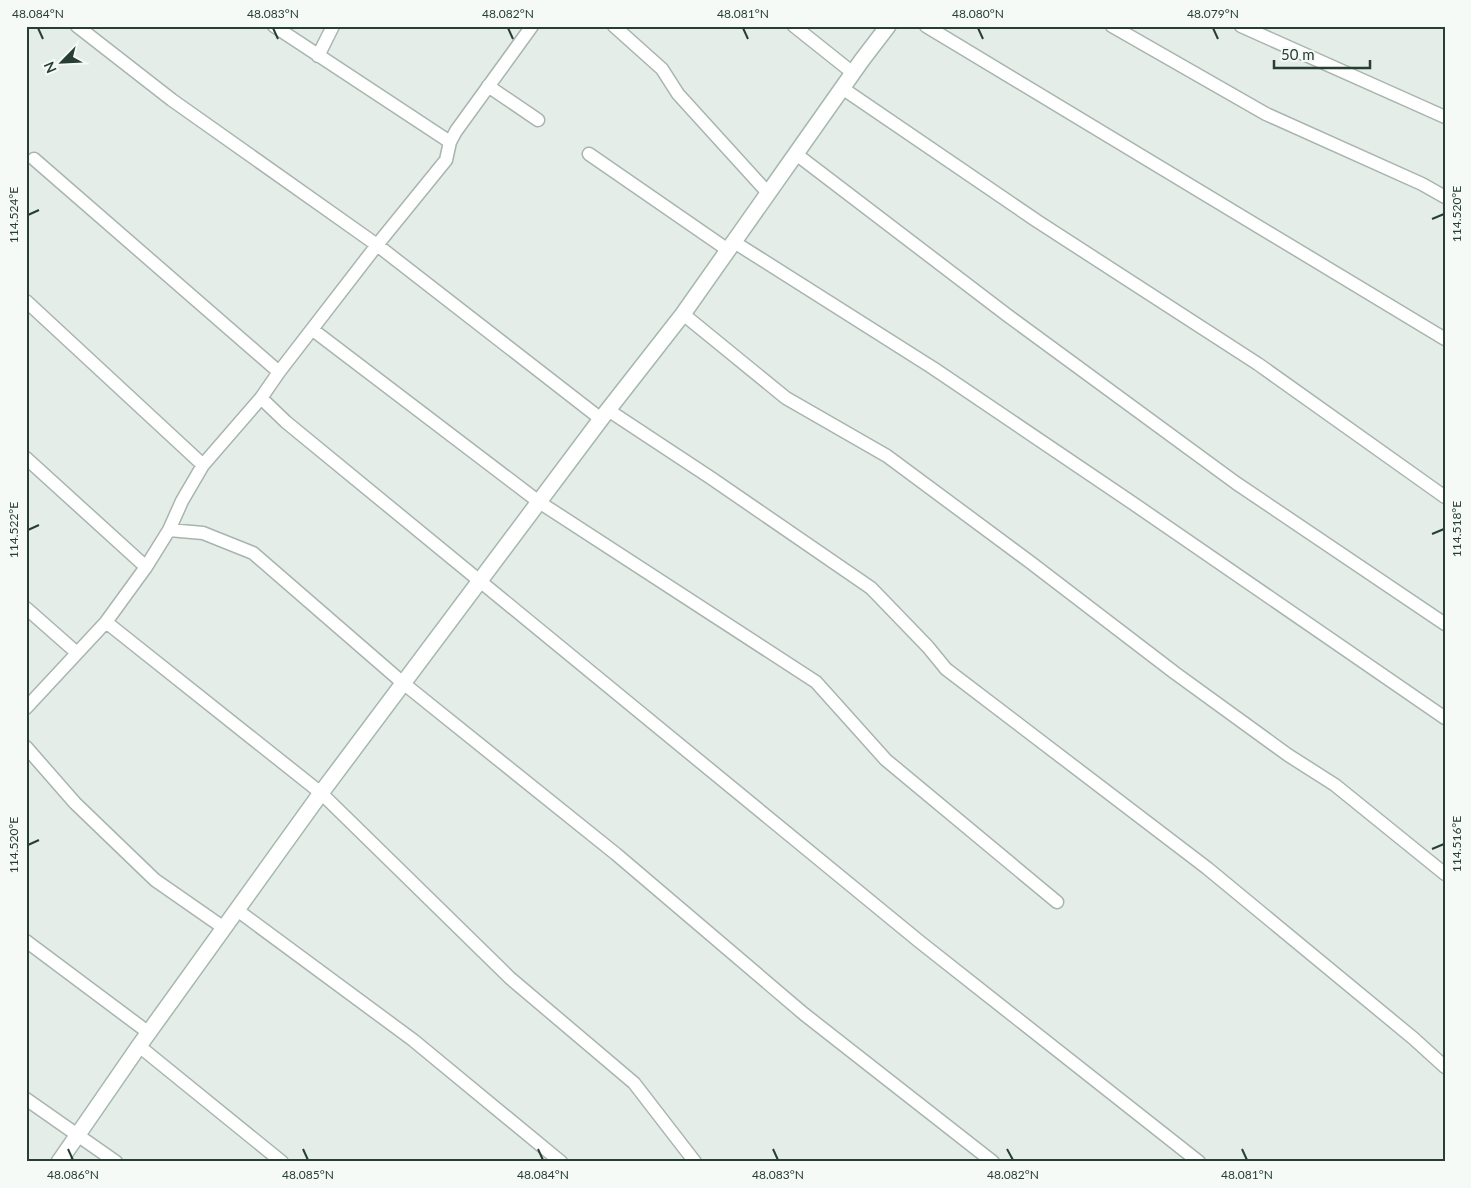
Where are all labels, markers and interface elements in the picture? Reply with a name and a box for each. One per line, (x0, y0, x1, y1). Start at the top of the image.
text: 48.084°N (12, 6, 64, 21)
text: 48.083°N (247, 6, 299, 21)
text: 48.082°N (482, 6, 534, 21)
text: 48.081°N (717, 6, 769, 21)
text: 48.080°N (952, 6, 1004, 21)
text: 48.079°N (1187, 6, 1239, 21)
north arrow (38, 38, 88, 88)
scale bar (1274, 38, 1370, 70)
text: 50 m (1281, 45, 1315, 63)
text: N (40, 59, 60, 76)
text: 114.520°E (1449, 186, 1464, 242)
text: 114.524°E (6, 187, 21, 243)
text: 114.518°E (1449, 501, 1464, 557)
text: 114.522°E (6, 502, 21, 558)
text: 114.516°E (1449, 816, 1464, 872)
text: 114.520°E (6, 817, 21, 873)
text: 48.086°N (47, 1167, 99, 1182)
text: 48.085°N (282, 1167, 334, 1182)
text: 48.084°N (517, 1167, 569, 1182)
text: 48.083°N (752, 1167, 804, 1182)
text: 48.082°N (987, 1167, 1039, 1182)
text: 48.081°N (1221, 1167, 1273, 1182)

